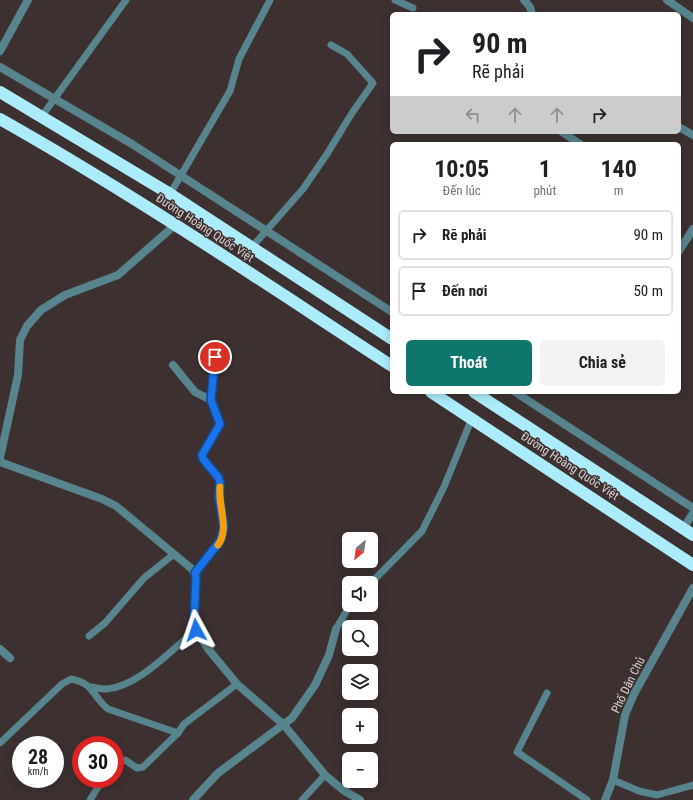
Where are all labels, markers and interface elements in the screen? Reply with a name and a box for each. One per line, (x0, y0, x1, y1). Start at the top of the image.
text: 90 m (472, 27, 528, 60)
icon: right (406, 28, 458, 80)
text: Rẽ phải (472, 61, 524, 82)
icon: left (462, 104, 484, 126)
icon: ahead (504, 104, 526, 126)
icon: ahead (546, 104, 568, 126)
icon: right (588, 104, 610, 126)
text: 10:05 (434, 155, 489, 183)
text: 1 (539, 155, 551, 183)
text: 140 (600, 155, 637, 183)
text: Đến lúc (443, 183, 481, 198)
text: phút (533, 183, 556, 198)
text: m (614, 183, 624, 198)
street label: Đường Hoàng Quốc Việt (153, 191, 257, 265)
icon: right (408, 224, 430, 246)
text: Rẽ phải (442, 226, 487, 244)
text: 90 m (633, 226, 663, 244)
icon: arrive (408, 280, 430, 302)
text: Đến nơi (442, 282, 488, 300)
text: 50 m (633, 282, 663, 300)
pin (198, 340, 232, 374)
button: Thoát (406, 340, 532, 386)
button: Chia sẻ (540, 340, 665, 386)
icon: arrive (204, 346, 226, 368)
street label: Đường Hoàng Quốc Việt (518, 429, 622, 503)
north arrow (342, 532, 378, 568)
map controls (342, 532, 378, 788)
button: sound (342, 576, 378, 612)
position arrow (175, 609, 217, 651)
button: search (342, 620, 378, 656)
street label: Phố Dân Chủ (608, 654, 648, 715)
button: layers (342, 664, 378, 700)
button: + (342, 708, 378, 744)
speed limit sign: 30 (72, 736, 124, 788)
text: 28 (28, 745, 48, 769)
button: − (342, 752, 378, 788)
text: km/h (28, 766, 48, 777)

